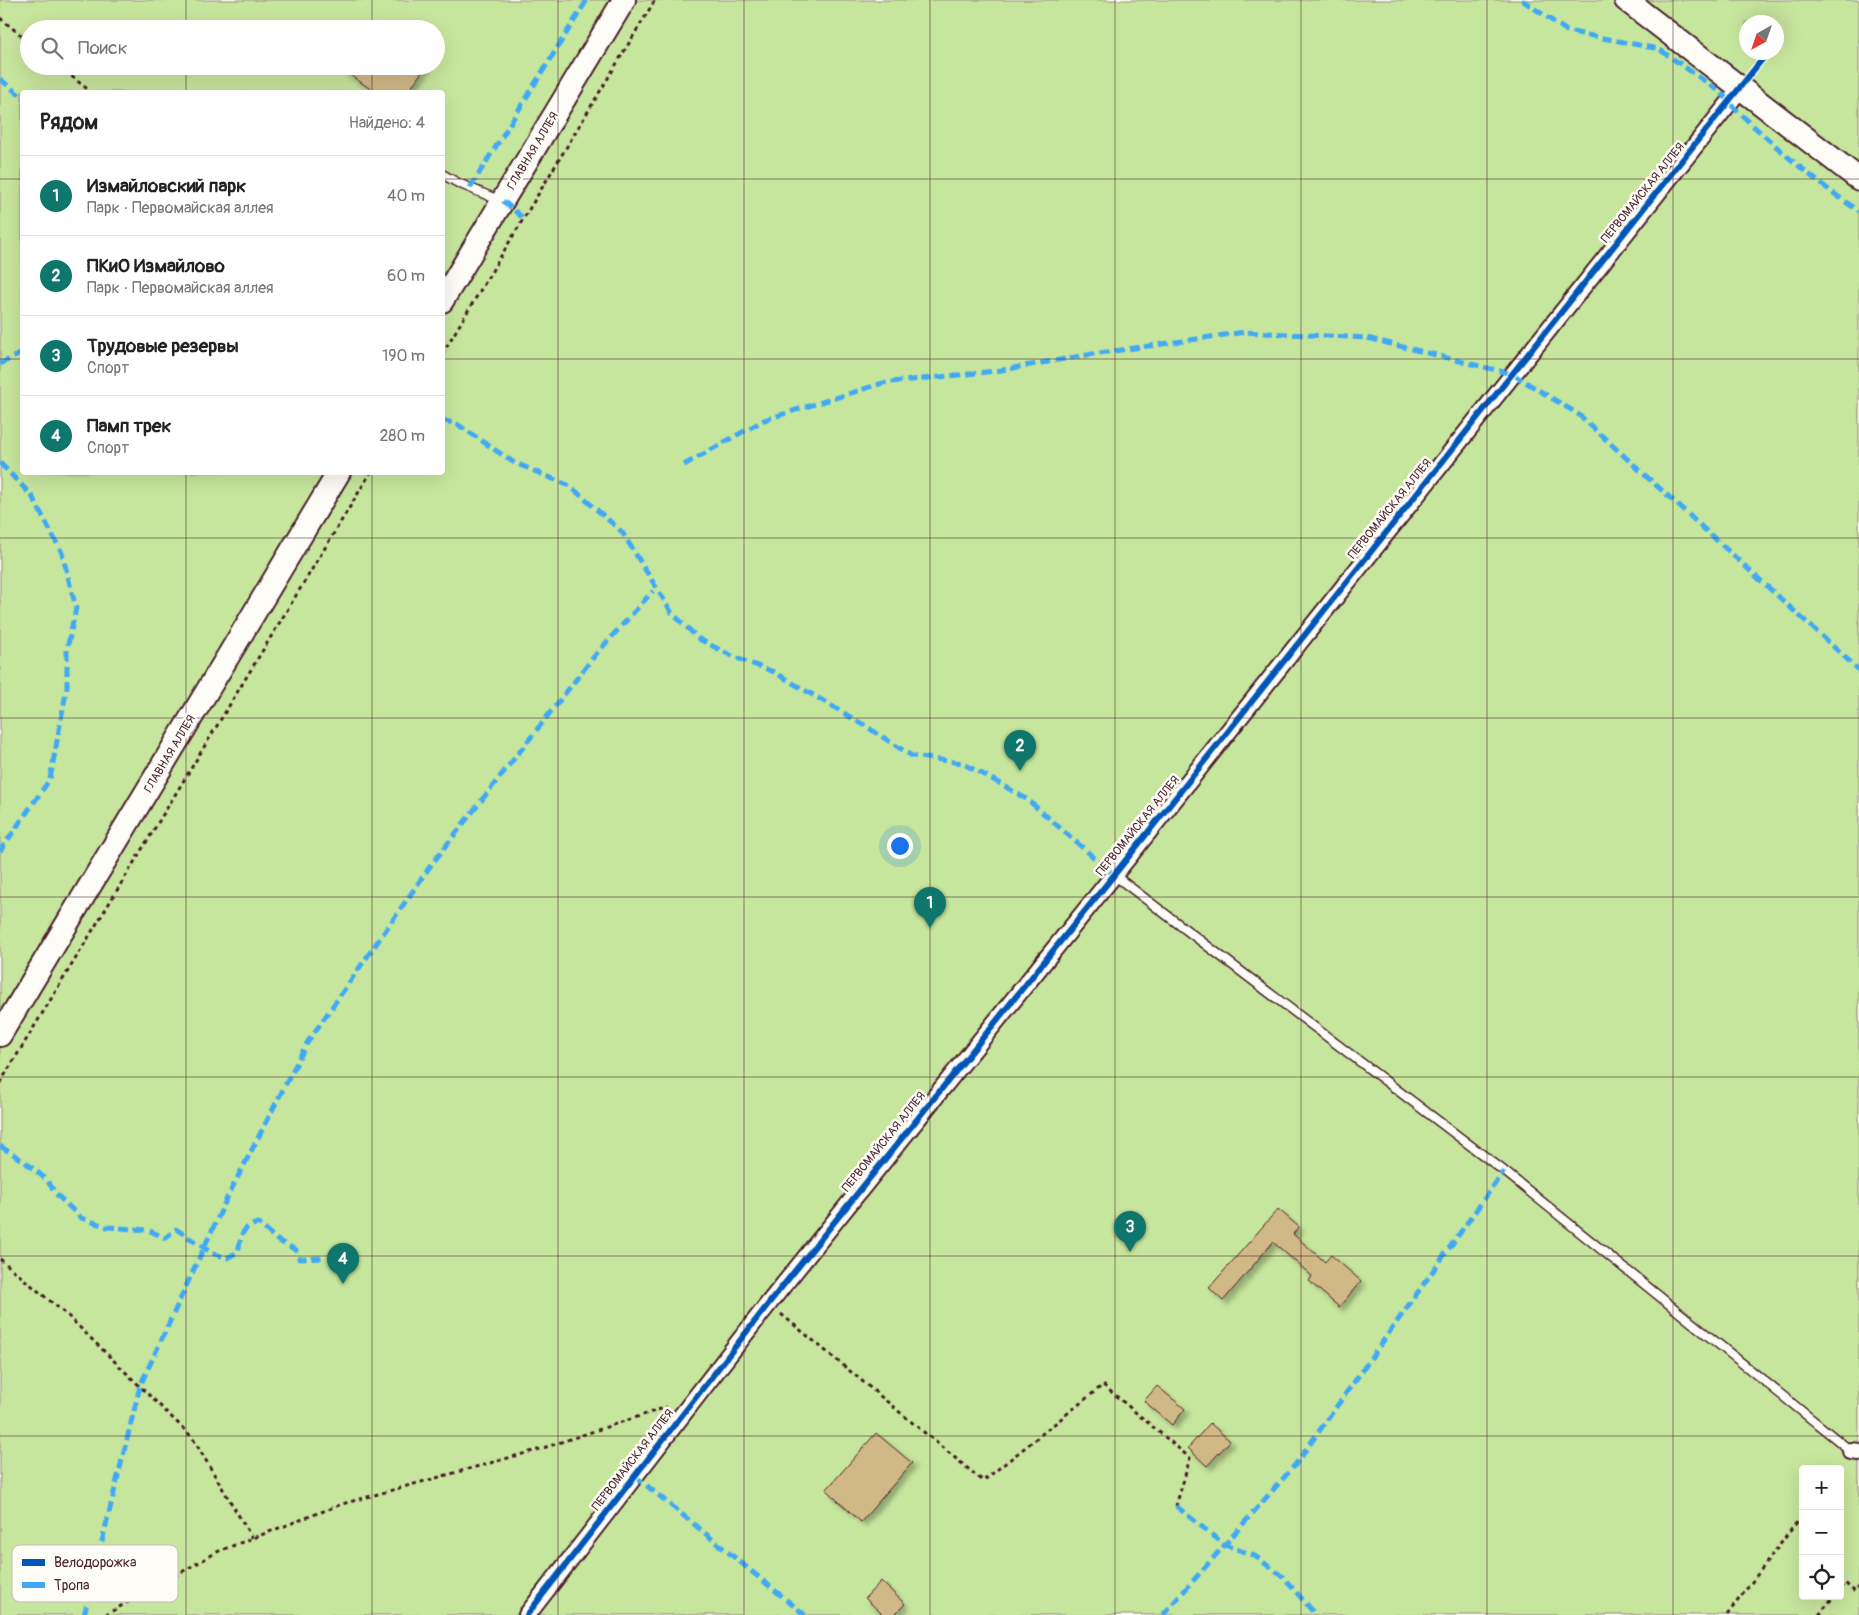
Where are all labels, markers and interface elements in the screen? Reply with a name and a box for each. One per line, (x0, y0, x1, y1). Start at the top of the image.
north arrow (1739, 15, 1784, 60)
search box (20, 20, 445, 75)
icon: search (38, 34, 66, 62)
text: Поиск (78, 36, 128, 60)
text: Рядом (40, 109, 98, 136)
street label: ГЛАВНАЯ АЛЛЕЯ (504, 109, 562, 193)
text: Найдено: 4 (349, 113, 425, 133)
street label: ПЕРВОМАЙСКАЯ АЛЛЕЯ (1598, 140, 1688, 246)
text: Измайловский парк (87, 174, 246, 198)
text: 1 (53, 186, 59, 206)
text: 40 m (387, 186, 425, 206)
text: Парк · Первомайская аллея (87, 198, 274, 218)
text: ПКиО Измайлово (87, 254, 225, 278)
text: 2 (52, 266, 60, 286)
text: 60 m (387, 266, 425, 286)
text: Парк · Первомайская аллея (87, 278, 274, 298)
text: Трудовые резервы (87, 334, 239, 358)
text: 3 (52, 346, 60, 366)
text: 190 m (382, 346, 425, 366)
text: Спорт (87, 358, 129, 378)
text: Памп трек (87, 414, 171, 438)
text: 4 (51, 426, 61, 446)
text: 280 m (379, 426, 425, 446)
text: Спорт (87, 438, 129, 458)
street label: ПЕРВОМАЙСКАЯ АЛЛЕЯ (1345, 456, 1435, 562)
street label: ГЛАВНАЯ АЛЛЕЯ (141, 712, 199, 796)
pin: 2 (1004, 730, 1036, 771)
street label: ПЕРВОМАЙСКАЯ АЛЛЕЯ (1093, 773, 1183, 879)
your location (887, 833, 913, 859)
pin: 1 (914, 887, 946, 928)
street label: ПЕРВОМАЙСКАЯ АЛЛЕЯ (839, 1089, 929, 1195)
pin: 3 (1114, 1211, 1146, 1252)
pin: 4 (327, 1243, 359, 1284)
street label: ПЕРВОМАЙСКАЯ АЛЛЕЯ (589, 1406, 677, 1514)
map controls (1799, 1465, 1844, 1600)
button: + (1799, 1465, 1844, 1510)
button: − (1799, 1510, 1844, 1555)
legend (12, 1545, 178, 1602)
text: Велодорожка (54, 1554, 136, 1571)
button: locate (1799, 1555, 1844, 1600)
text: Тропа (54, 1577, 90, 1594)

